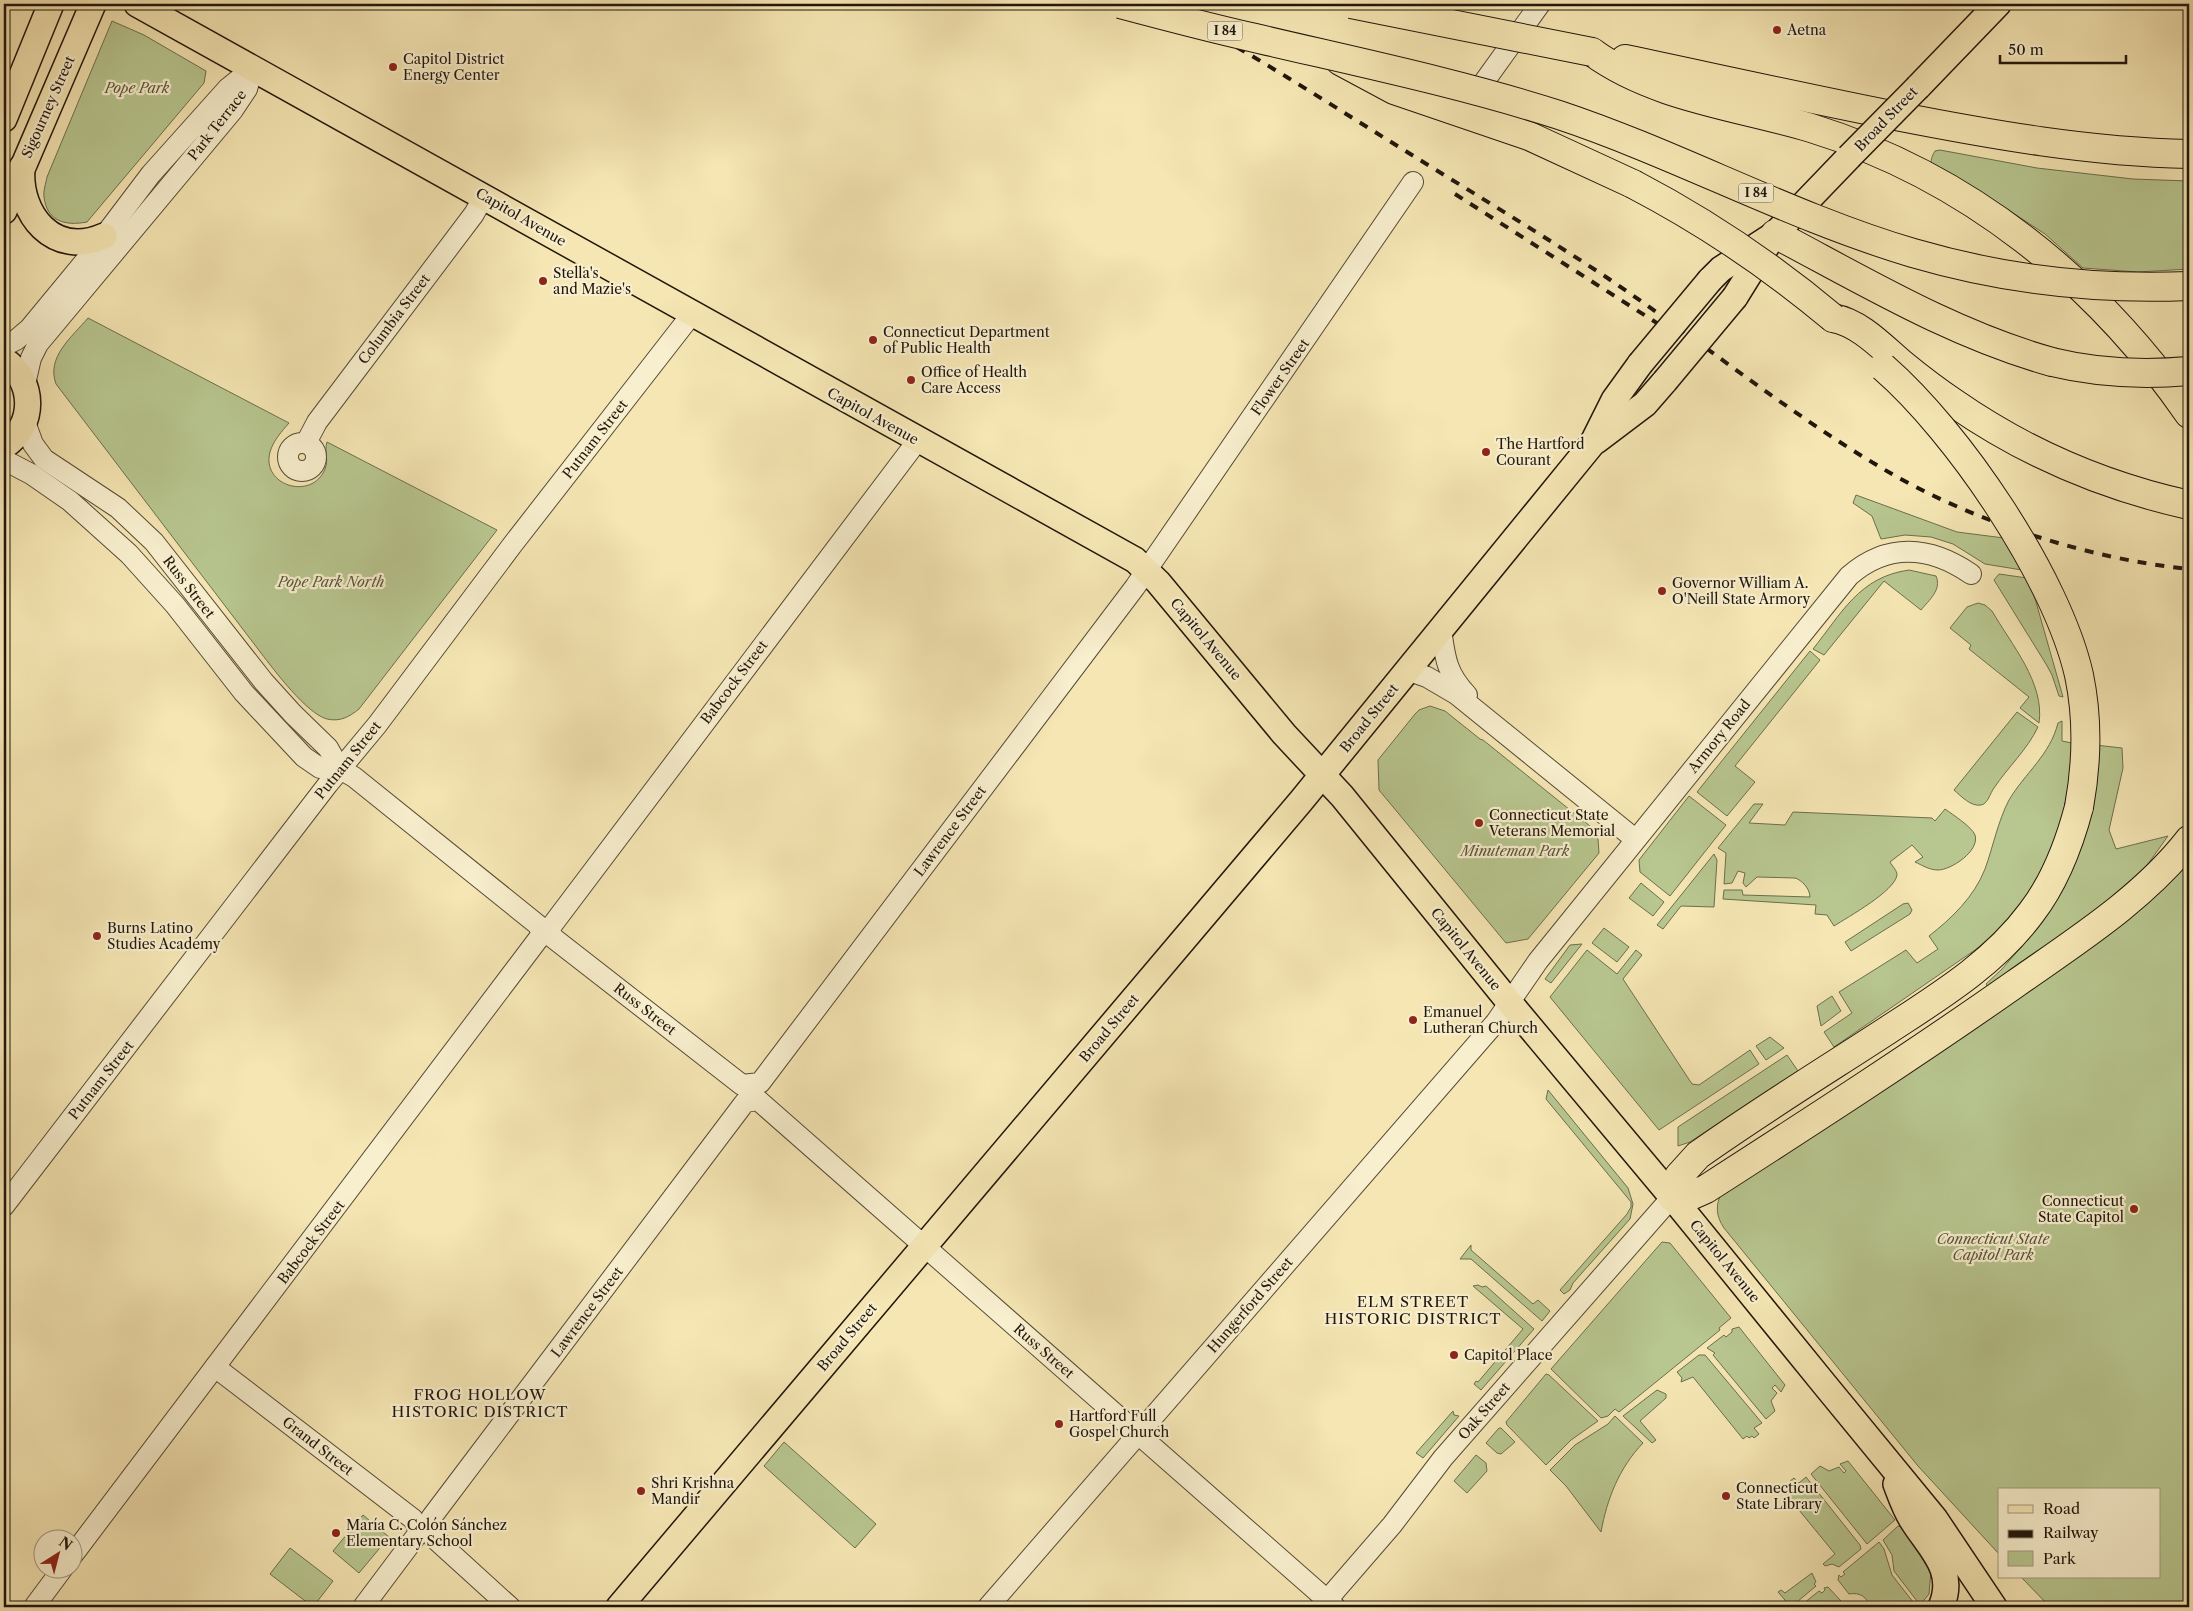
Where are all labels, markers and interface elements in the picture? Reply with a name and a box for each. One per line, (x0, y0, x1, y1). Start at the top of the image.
place label: Aetna (1786, 21, 1827, 39)
road number: I 84 (1208, 22, 1242, 40)
marker: Aetna (1771, 24, 1783, 36)
scale bar (2000, 32, 2127, 64)
text: 50 m (2008, 40, 2044, 59)
place label: Capitol District Energy Center (403, 50, 505, 84)
street label: Sigourney Street (17, 53, 79, 161)
marker: Capitol District Energy Center (387, 61, 399, 73)
park label: Pope Park (104, 79, 170, 97)
street label: Broad Street (1851, 83, 1921, 155)
street label: Park Terrace (184, 86, 250, 164)
street label: Capitol Avenue (472, 184, 570, 250)
road number: I 84 (1738, 184, 1774, 202)
place label: Stella's and Mazie's (553, 264, 631, 298)
street label: Columbia Street (354, 270, 434, 368)
marker: Stella's and Mazie's (537, 275, 549, 287)
place label: Connecticut Department of Public Health (883, 323, 1050, 357)
marker: Connecticut Department of Public Health (867, 334, 879, 346)
street label: Flower Street (1247, 335, 1313, 419)
place label: Office of Health Care Access (921, 363, 1027, 397)
marker: Office of Health Care Access (905, 374, 917, 386)
street label: Capitol Avenue (824, 383, 922, 449)
street label: Putnam Street (559, 396, 631, 482)
place label: The Hartford Courant (1496, 435, 1585, 469)
marker: The Hartford Courant (1480, 446, 1492, 458)
street label: Russ Street (159, 552, 219, 622)
park label: Pope Park North (277, 573, 384, 591)
place label: Governor William A. O'Neill State Armory (1672, 574, 1810, 608)
marker: Governor William A. O'Neill State Armory (1656, 585, 1668, 597)
street label: Capitol Avenue (1166, 594, 1246, 684)
street label: Babcock Street (697, 637, 771, 727)
street label: Broad Street (1336, 680, 1402, 756)
street label: Armory Road (1683, 695, 1754, 777)
street label: Putnam Street (311, 717, 385, 803)
street label: Lawrence Street (910, 782, 990, 880)
place label: Connecticut State Veterans Memorial (1488, 806, 1615, 840)
marker: Connecticut State Veterans Memorial (1473, 817, 1485, 829)
park label: Minuteman Park (1459, 842, 1570, 860)
street label: Capitol Avenue (1427, 904, 1505, 994)
place label: Burns Latino Studies Academy (107, 919, 221, 953)
marker: Burns Latino Studies Academy (91, 930, 103, 942)
street label: Russ Street (610, 979, 680, 1039)
street label: Broad Street (1075, 990, 1143, 1066)
place label: Emanuel Lutheran Church (1423, 1003, 1538, 1037)
marker: Emanuel Lutheran Church (1407, 1014, 1419, 1026)
street label: Putnam Street (65, 1037, 137, 1123)
place label: Connecticut State Capitol (2038, 1192, 2124, 1226)
street label: Babcock Street (274, 1197, 348, 1287)
marker: Connecticut State Capitol (2128, 1203, 2140, 1215)
street label: Capitol Avenue (1686, 1216, 1764, 1306)
park label: Connecticut State Capitol Park (1937, 1230, 2050, 1264)
street label: Hungerford Street (1203, 1253, 1297, 1357)
street label: Lawrence Street (547, 1263, 627, 1361)
district label: ELM STREET HISTORIC DISTRICT (1324, 1292, 1502, 1328)
street label: Broad Street (813, 1299, 881, 1375)
street label: Russ Street (1010, 1320, 1078, 1382)
place label: Capitol Place (1464, 1346, 1553, 1364)
marker: Capitol Place (1448, 1349, 1460, 1361)
street label: Oak Street (1454, 1379, 1514, 1443)
district label: FROG HOLLOW HISTORIC DISTRICT (391, 1385, 569, 1421)
place label: Hartford Full Gospel Church (1069, 1407, 1170, 1441)
street label: Grand Street (279, 1413, 357, 1479)
marker: Hartford Full Gospel Church (1053, 1418, 1065, 1430)
place label: Shri Krishna Mandir (651, 1474, 735, 1508)
place label: Connecticut State Library (1736, 1479, 1822, 1513)
marker: Shri Krishna Mandir (635, 1485, 647, 1497)
legend (1998, 1488, 2160, 1578)
marker: Connecticut State Library (1720, 1490, 1732, 1502)
text: Road (2043, 1499, 2080, 1518)
place label: María C. Colón Sánchez Elementary School (346, 1516, 507, 1550)
text: Railway (2043, 1523, 2099, 1542)
marker: María C. Colón Sánchez Elementary School (330, 1527, 342, 1539)
north arrow (32, 1528, 82, 1578)
text: N (55, 1533, 76, 1554)
text: Park (2043, 1549, 2077, 1568)

